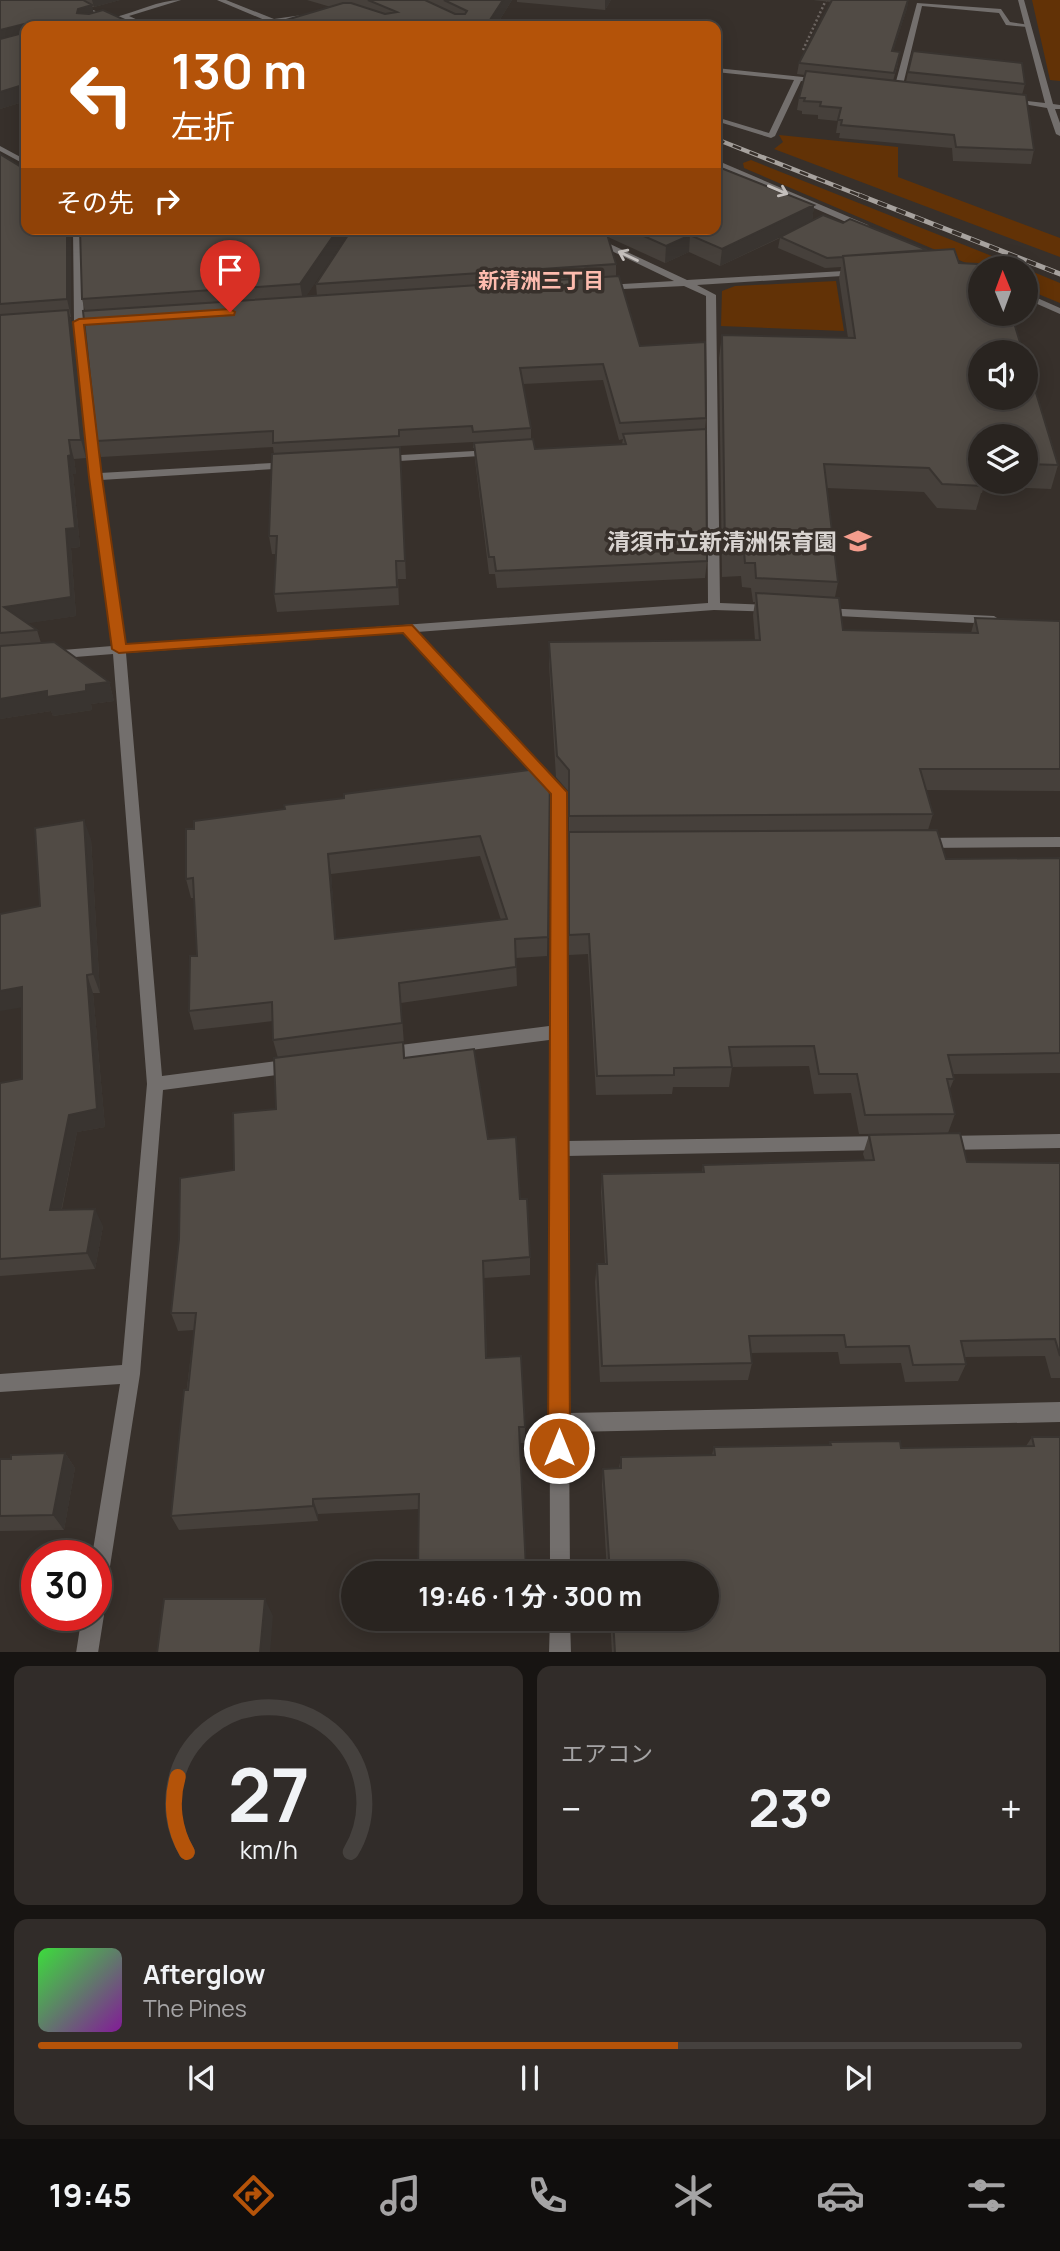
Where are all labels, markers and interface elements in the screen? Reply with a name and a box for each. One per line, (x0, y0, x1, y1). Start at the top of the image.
text: 130 m (171, 37, 307, 104)
icon: left (56, 49, 147, 140)
text: 左折 (171, 104, 235, 148)
icon: right (148, 182, 186, 220)
text: その先 (56, 184, 134, 220)
one-way arrow (767, 184, 789, 197)
pin (200, 240, 260, 312)
one-way arrow (618, 249, 639, 262)
icon: arrive (211, 251, 249, 289)
north arrow (968, 256, 1038, 326)
map controls (968, 256, 1038, 494)
district label: 新清洲三丁目 (478, 266, 604, 294)
button: sound (968, 340, 1038, 410)
button: layers (968, 424, 1038, 494)
place label: 清須市立新清洲保育園 (607, 525, 837, 557)
school or university icon: 清須市立新清洲保育園 (843, 526, 873, 556)
position arrow (522, 1411, 596, 1485)
speed limit sign: 30 (21, 1540, 112, 1631)
text: 19:46 · 1 分 · 300 m (418, 1578, 642, 1614)
text: エアコン (561, 1737, 653, 1769)
text: 27 (227, 1744, 310, 1844)
text: 23° (749, 1772, 833, 1843)
text: − (561, 1782, 582, 1834)
text: + (1000, 1782, 1022, 1834)
text: km/h (239, 1831, 298, 1866)
text: Afterglow (143, 1956, 265, 1992)
text: The Pines (143, 1992, 247, 2024)
icon: previous (183, 2059, 221, 2097)
icon: pause (511, 2059, 549, 2097)
icon: next (839, 2059, 877, 2097)
icon: directions (229, 2171, 278, 2220)
icon: music (376, 2171, 425, 2220)
icon: phone (523, 2171, 572, 2220)
icon: climate (669, 2171, 718, 2220)
icon: car (816, 2171, 865, 2220)
icon: filters (962, 2171, 1011, 2220)
text: 19:45 (49, 2173, 132, 2217)

